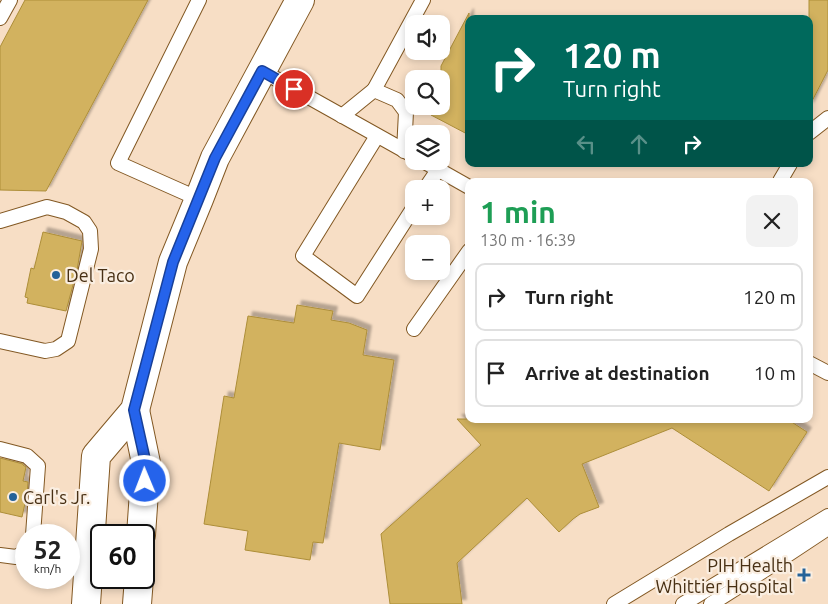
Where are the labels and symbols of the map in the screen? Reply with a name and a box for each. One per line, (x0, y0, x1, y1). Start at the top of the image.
pin (273, 68, 315, 110)
place label: Del Taco (66, 265, 135, 285)
marker: Del Taco (50, 269, 62, 281)
position arrow (118, 454, 170, 506)
place label: Carl's Jr. (23, 487, 90, 507)
marker: Carl's Jr. (7, 491, 19, 503)
speed limit sign: 60 (90, 524, 155, 589)
place label: PIH Health Whittier Hospital (656, 555, 793, 596)
marker: PIH Health Whittier Hospital (797, 568, 811, 582)

